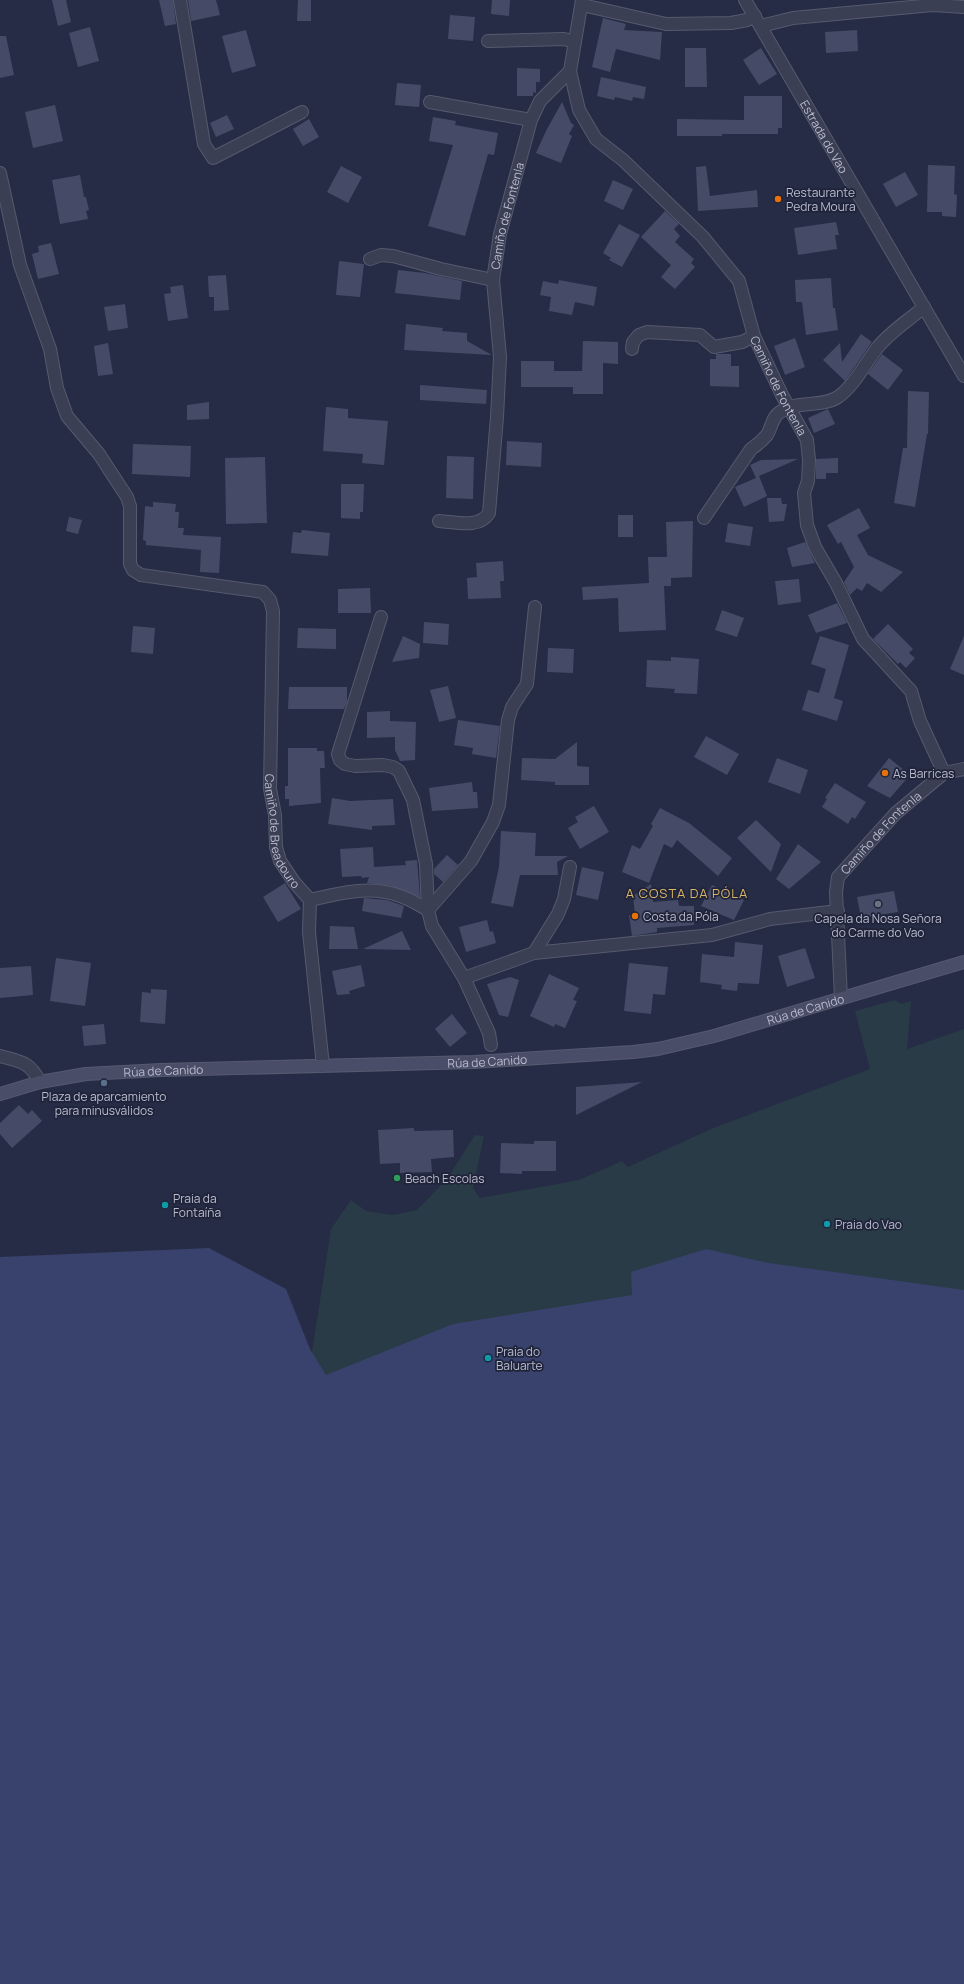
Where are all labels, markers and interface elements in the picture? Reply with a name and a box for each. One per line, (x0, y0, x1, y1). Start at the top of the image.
street label: Estrada do Vao (797, 97, 853, 176)
street label: Camiño de Fontenla (486, 160, 528, 270)
place label: Restaurante Pedra Moura (786, 184, 856, 215)
marker: Restaurante Pedra Moura (773, 194, 783, 204)
street label: Camiño de Fontenla (747, 333, 811, 438)
place label: As Barricas (893, 765, 954, 782)
marker: As Barricas (880, 768, 890, 778)
street label: Camiño de Breadouro (262, 774, 304, 892)
street label: Camiño de Fontenla (836, 787, 925, 878)
district label: A COSTA DA PÓLA (626, 884, 748, 902)
marker: Capela da Nosa Señora do Carme do Vao (873, 899, 883, 909)
place label: Costa da Póla (643, 908, 719, 925)
place label: Capela da Nosa Señora do Carme do Vao (814, 910, 942, 941)
marker: Costa da Póla (630, 911, 640, 921)
street label: Rúa de Canido (765, 989, 846, 1028)
street label: Rúa de Canido (447, 1050, 528, 1071)
street label: Rúa de Canido (123, 1060, 204, 1080)
marker: Plaza de aparcamiento para minusválidos (99, 1078, 109, 1088)
place label: Plaza de aparcamiento para minusválidos (42, 1088, 166, 1119)
place label: Beach Escolas (405, 1170, 485, 1187)
marker: Beach Escolas (392, 1173, 402, 1183)
place label: Praia da Fontaíña (173, 1190, 221, 1221)
marker: Praia da Fontaíña (160, 1200, 170, 1210)
place label: Praia do Vao (835, 1216, 902, 1233)
marker: Praia do Vao (822, 1219, 832, 1229)
place label: Praia do Baluarte (496, 1343, 543, 1374)
marker: Praia do Baluarte (483, 1353, 493, 1363)

